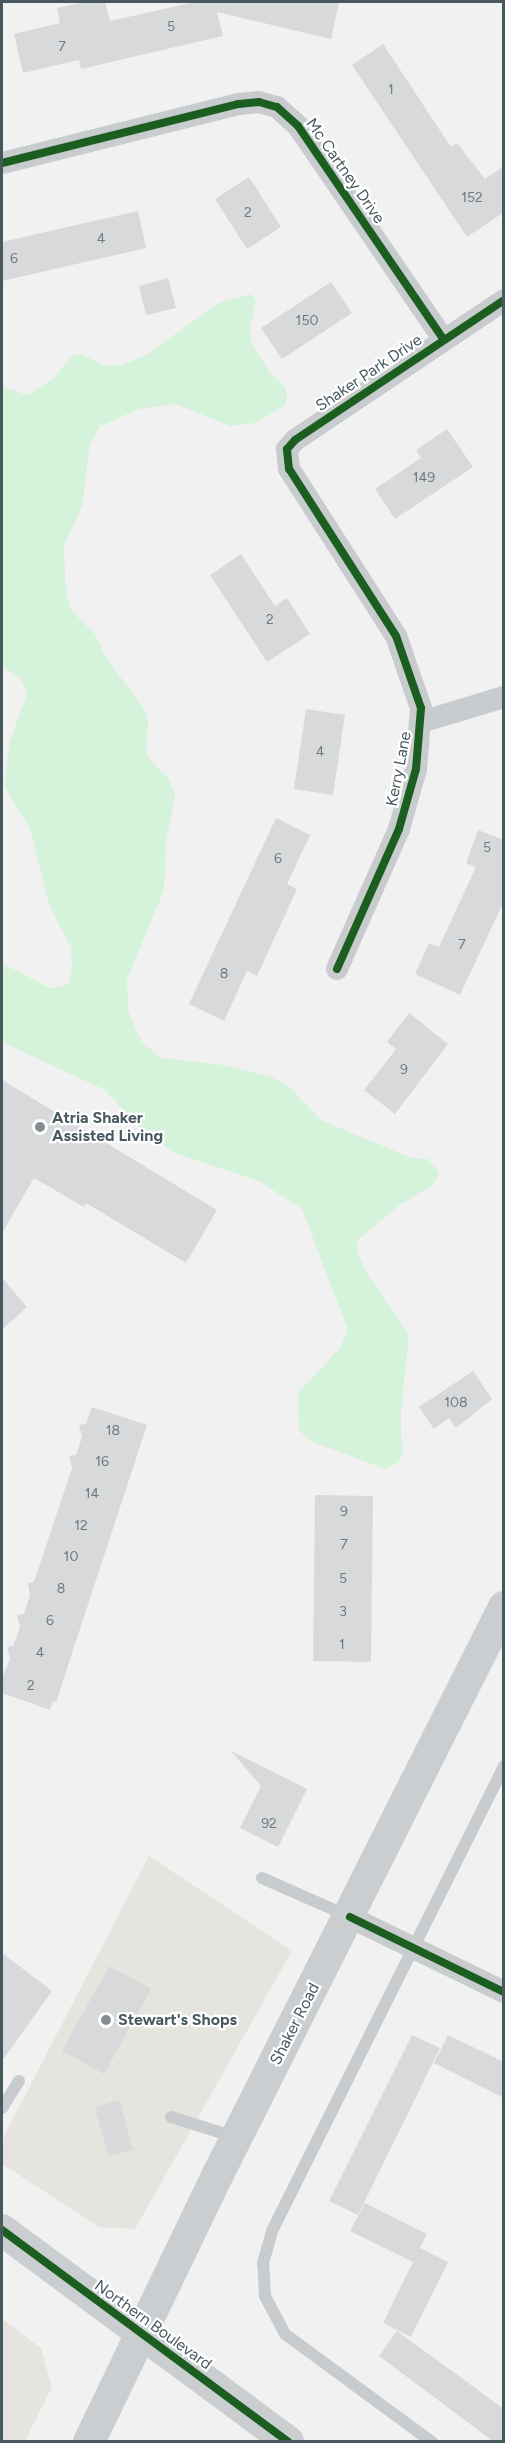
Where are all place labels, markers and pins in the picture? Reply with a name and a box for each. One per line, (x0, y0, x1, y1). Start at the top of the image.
place label: Atria Shaker Assisted Living (52, 1108, 163, 1146)
marker: Atria Shaker Assisted Living (33, 1120, 47, 1134)
place label: Stewart's Shops (118, 2010, 237, 2030)
marker: Stewart's Shops (99, 2013, 113, 2027)

